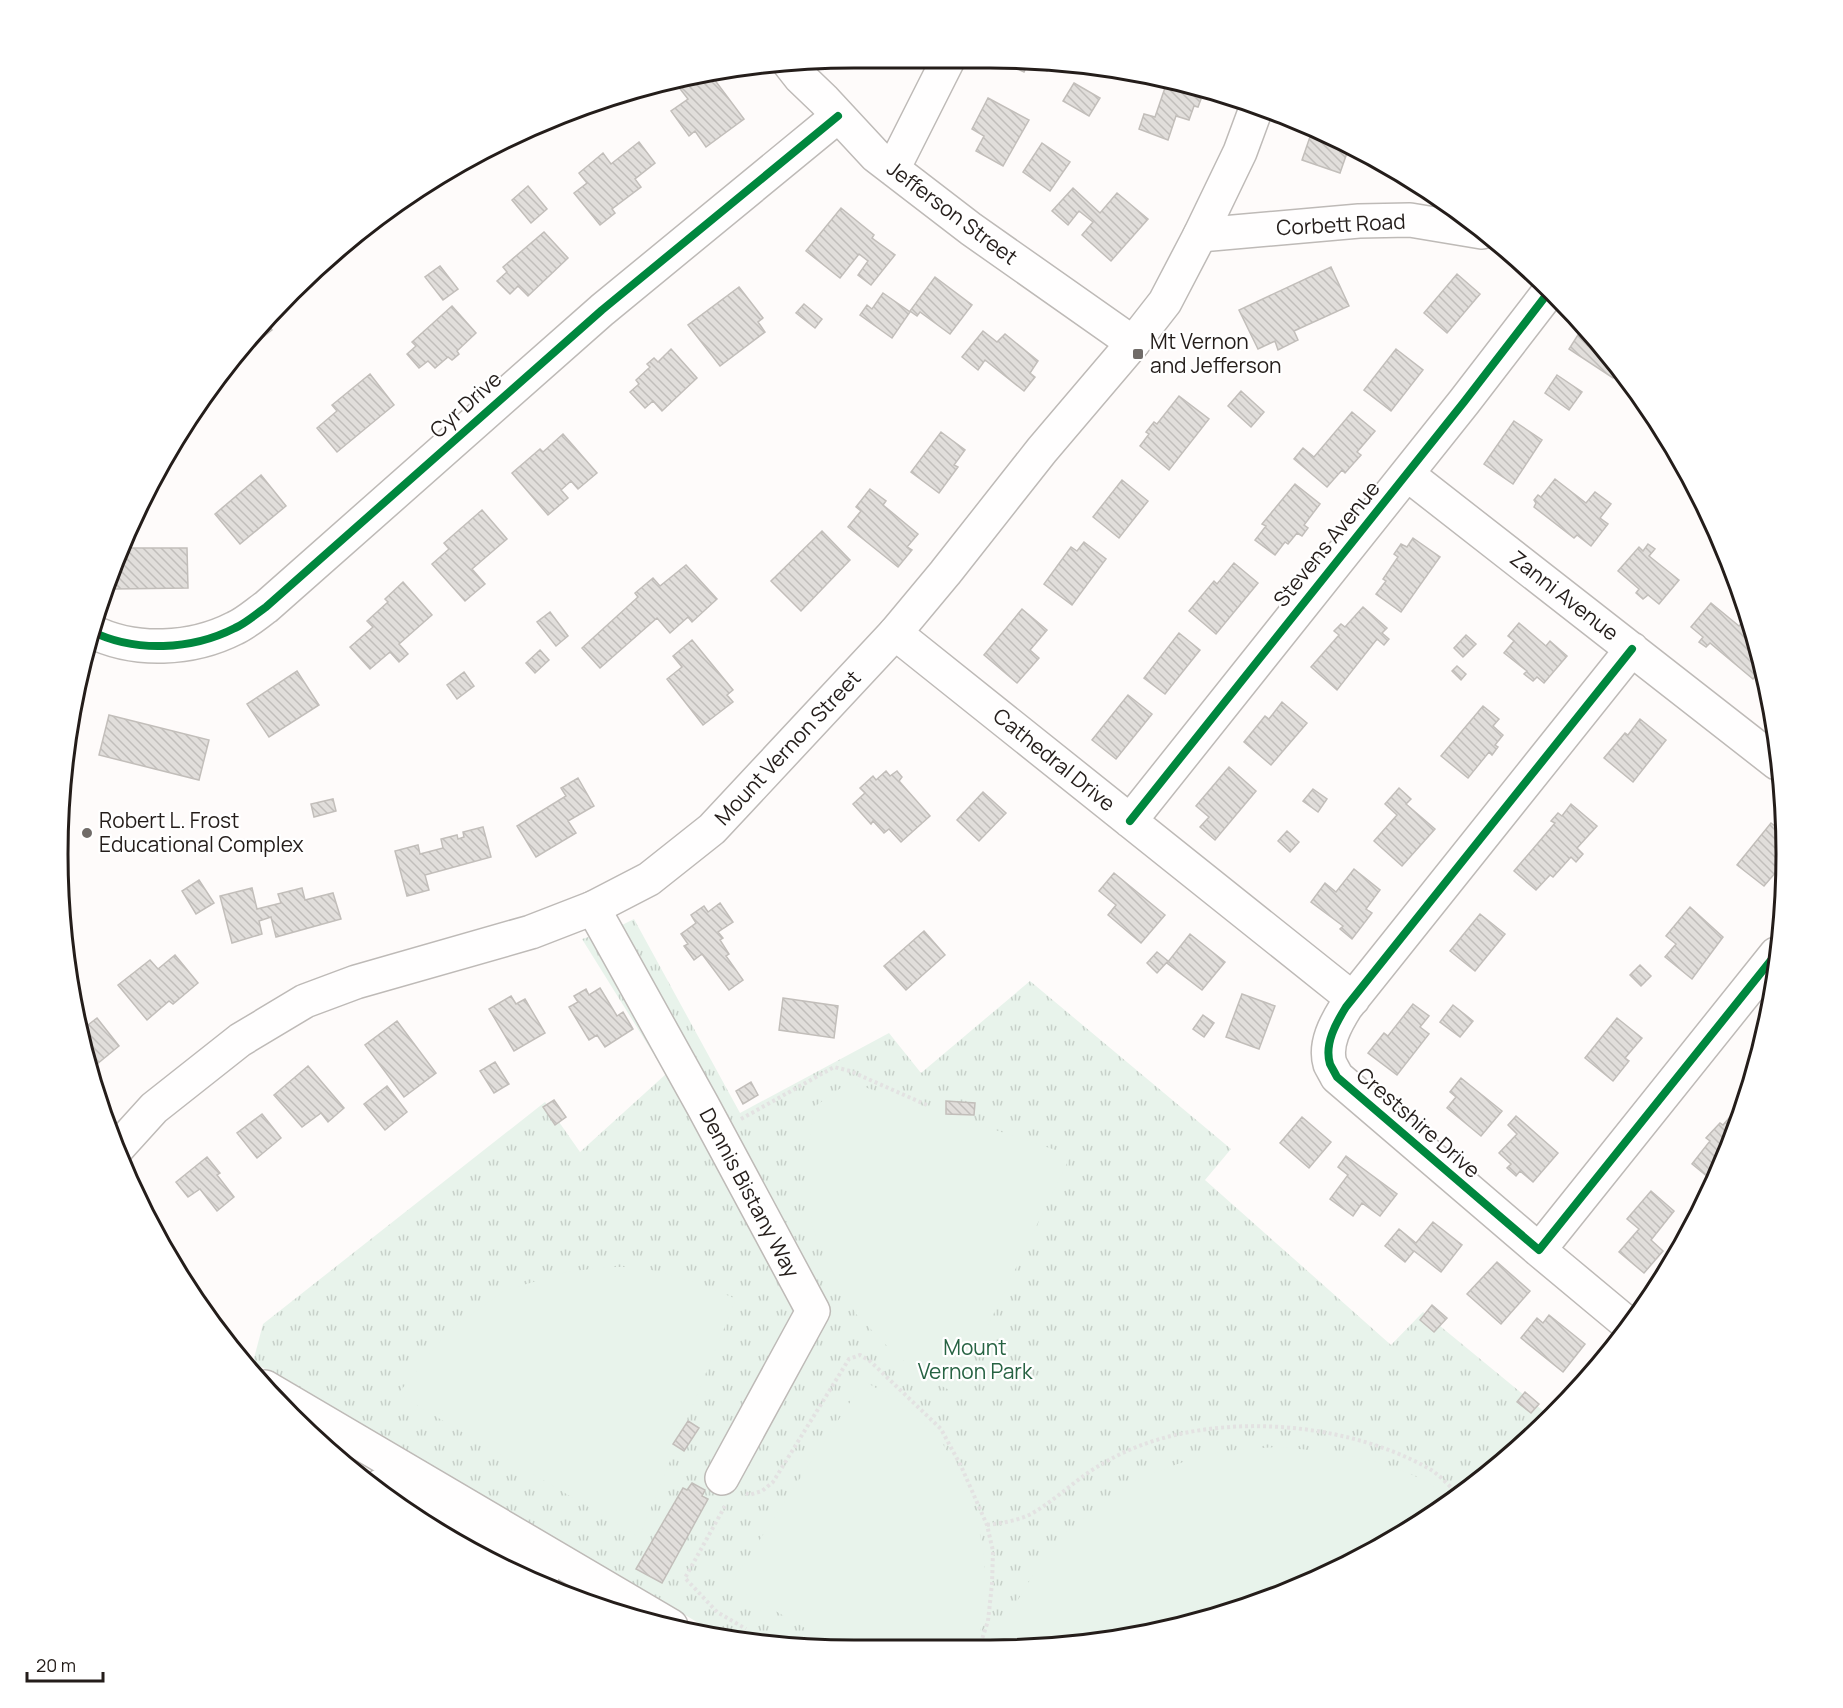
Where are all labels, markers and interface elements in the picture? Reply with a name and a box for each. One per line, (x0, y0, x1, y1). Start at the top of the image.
street label: Jefferson Street (882, 154, 1024, 271)
street label: Corbett Road (1276, 207, 1406, 241)
place label: Mt Vernon and Jefferson (1150, 327, 1282, 379)
marker: Mt Vernon and Jefferson (1131, 347, 1145, 361)
street label: Cyr Drive (424, 365, 507, 444)
street label: Stevens Avenue (1267, 474, 1386, 612)
street label: Zanni Avenue (1505, 544, 1625, 646)
street label: Mount Vernon Street (708, 664, 866, 831)
street label: Cathedral Drive (988, 701, 1121, 817)
place label: Robert L. Frost Educational Complex (99, 806, 304, 858)
marker: Robert L. Frost Educational Complex (80, 826, 94, 840)
street label: Crestshire Drive (1351, 1061, 1486, 1184)
street label: Dennis Bistany Way (693, 1103, 806, 1282)
park label: Mount Vernon Park (918, 1333, 1033, 1385)
scale bar (27, 1645, 104, 1683)
text: 20 m (36, 1653, 76, 1677)

